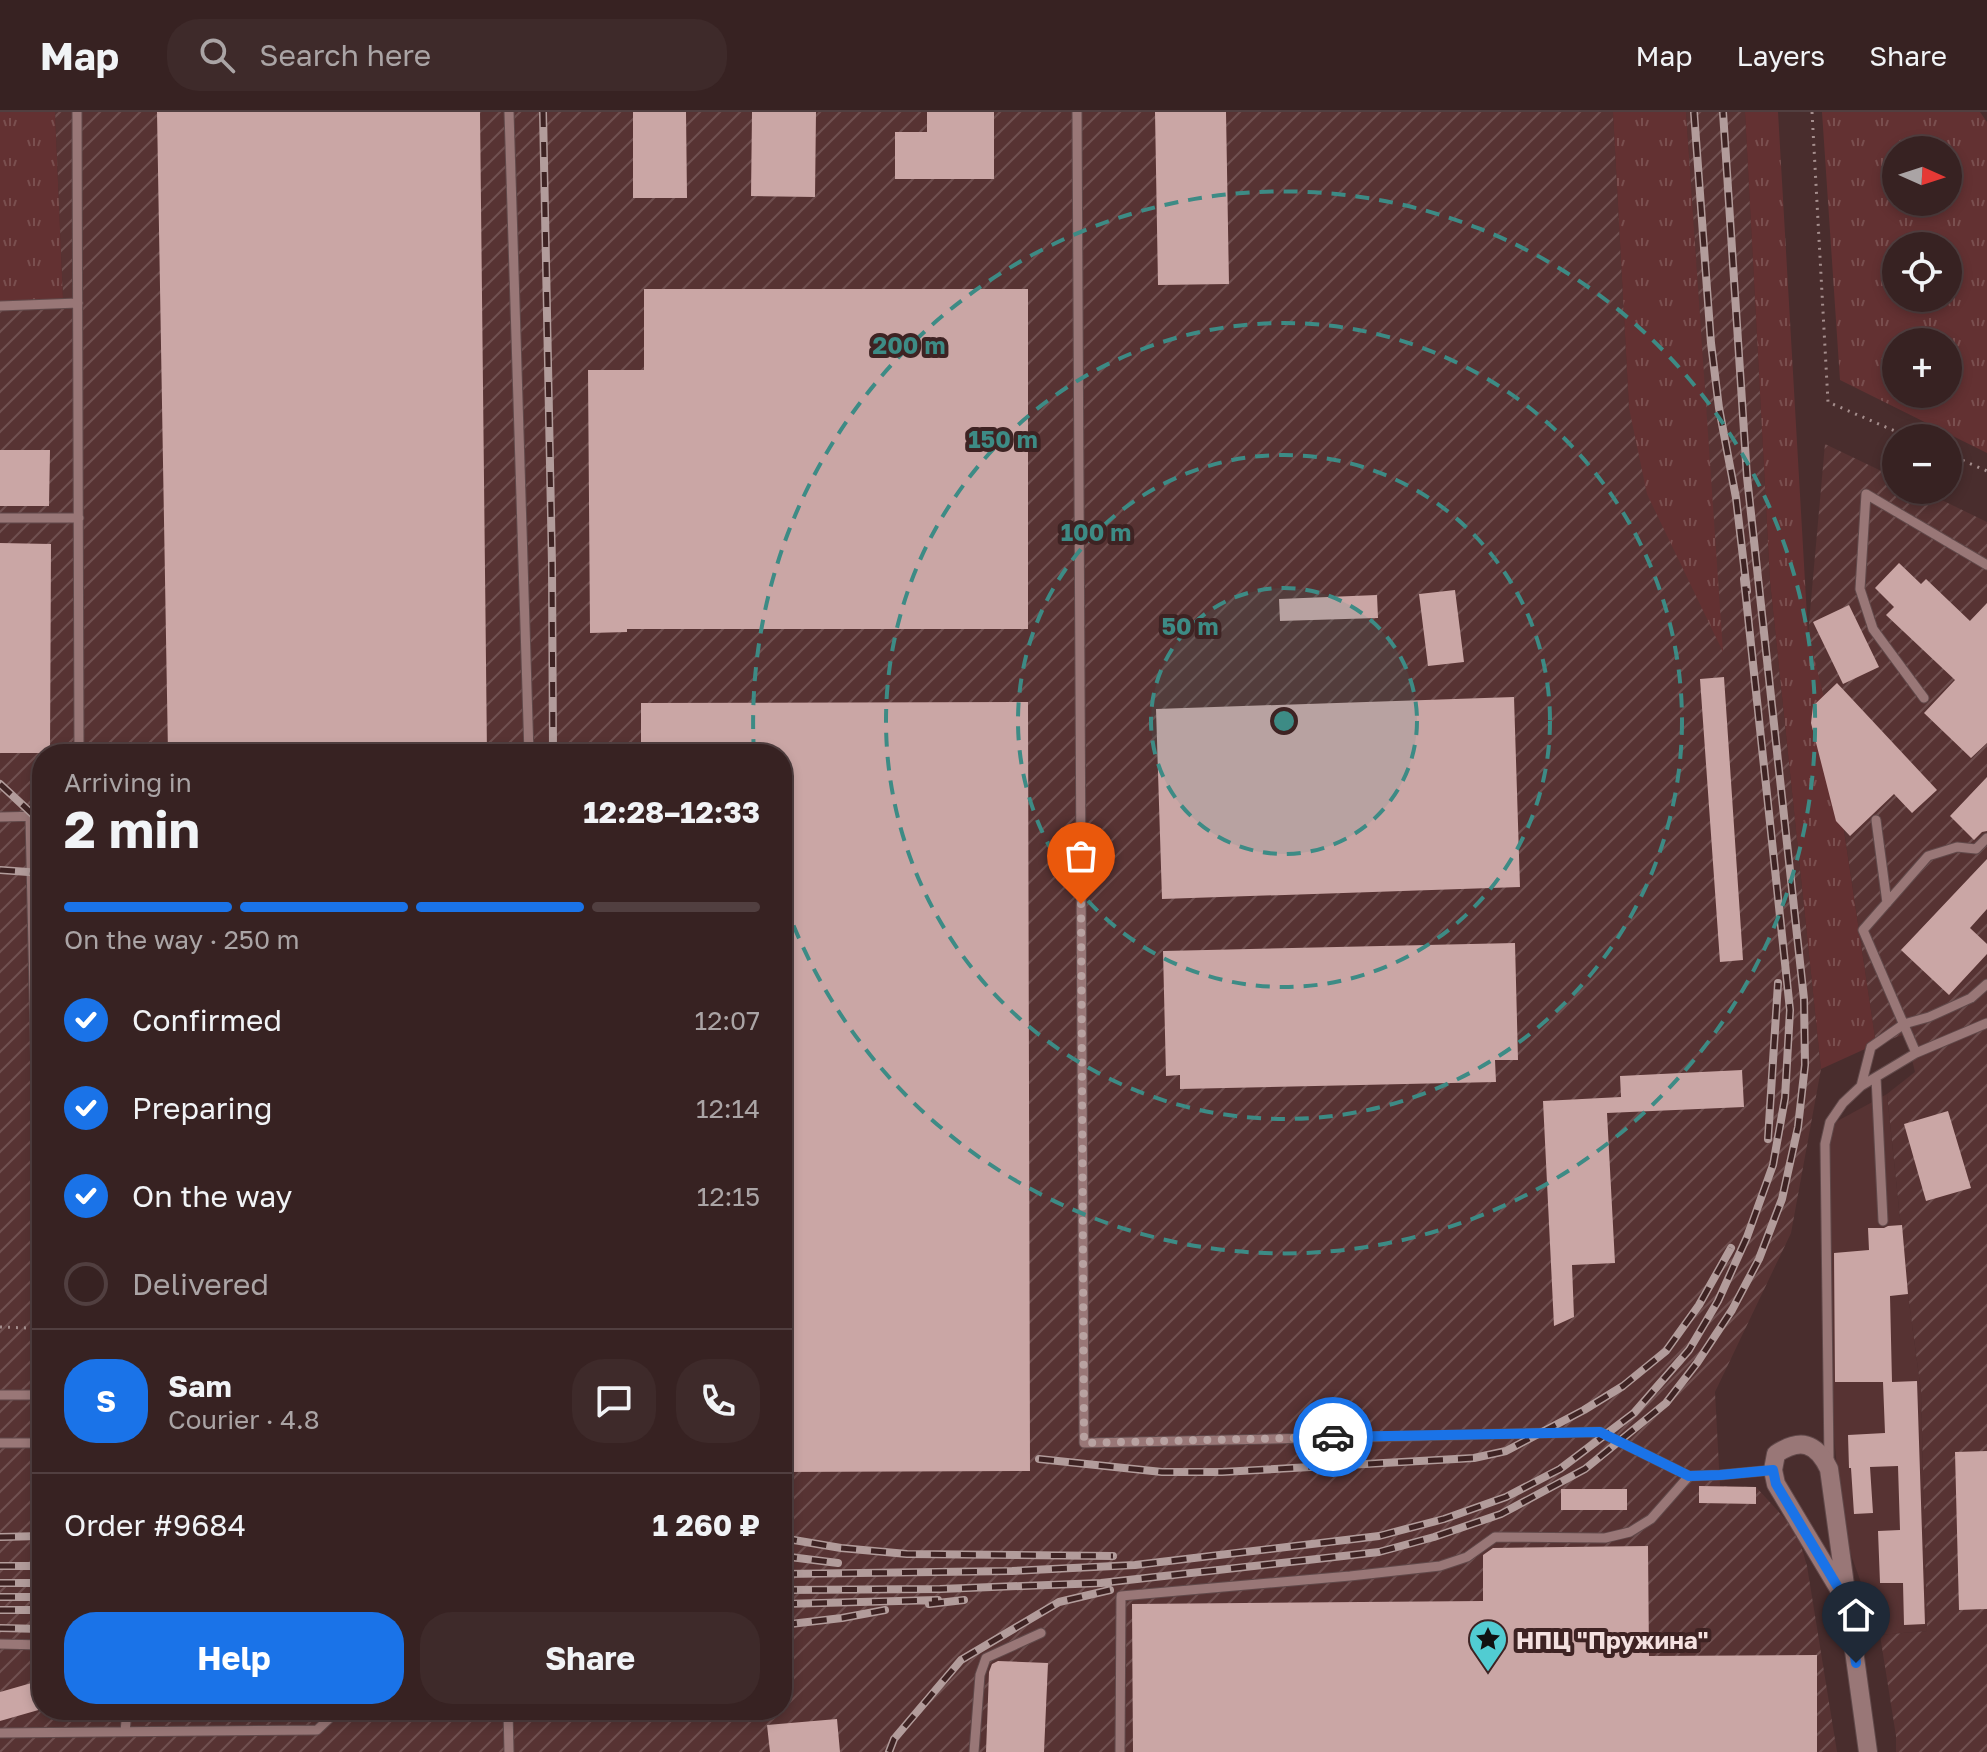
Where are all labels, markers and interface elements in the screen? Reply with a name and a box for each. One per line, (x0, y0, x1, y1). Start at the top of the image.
search box (167, 19, 727, 91)
text: Map (40, 33, 119, 78)
icon: search (195, 33, 239, 77)
text: Search here (259, 37, 431, 73)
text: Map (1635, 39, 1693, 72)
text: Layers (1737, 39, 1825, 72)
text: Share (1869, 39, 1947, 72)
north arrow (1882, 136, 1962, 216)
map controls (1882, 136, 1962, 504)
button: locate (1882, 232, 1962, 312)
button: + (1882, 328, 1962, 408)
text: 200 m (873, 330, 945, 359)
text: 150 m (968, 424, 1038, 453)
button: − (1882, 424, 1962, 504)
text: 100 m (1061, 517, 1131, 546)
text: 50 m (1161, 611, 1219, 640)
centre of rings (1270, 707, 1298, 735)
text: Arriving in (64, 767, 192, 798)
text: 12:28–12:33 (583, 794, 760, 830)
text: 2 min (64, 797, 200, 859)
pin (1047, 822, 1115, 904)
icon: bag (1059, 834, 1103, 878)
text: On the way · 250 m (64, 924, 300, 955)
icon: check (64, 998, 108, 1042)
text: Confirmed (132, 1002, 282, 1038)
text: 12:07 (695, 1005, 760, 1036)
icon: check (64, 1086, 108, 1130)
text: Preparing (132, 1090, 273, 1126)
text: 12:14 (696, 1093, 760, 1124)
icon: check (64, 1174, 108, 1218)
text: On the way (132, 1178, 292, 1214)
text: 12:15 (697, 1181, 760, 1212)
text: Delivered (132, 1266, 269, 1302)
button: chat (572, 1359, 656, 1443)
button: phone (676, 1359, 760, 1443)
text: Sam (168, 1368, 232, 1404)
text: S (96, 1383, 116, 1419)
courier (1293, 1397, 1373, 1477)
text: Courier · 4.8 (168, 1404, 320, 1435)
icon: car (1311, 1415, 1355, 1459)
text: Order #9684 (64, 1507, 246, 1543)
text: 1 260 ₽ (652, 1507, 760, 1543)
pin (1822, 1581, 1890, 1663)
icon: home (1834, 1593, 1878, 1637)
button: Help (64, 1612, 404, 1704)
button: Share (420, 1612, 760, 1704)
place icon: НПЦ "Пружина" (1467, 1618, 1509, 1673)
place label: НПЦ "Пружина" (1516, 1625, 1709, 1654)

